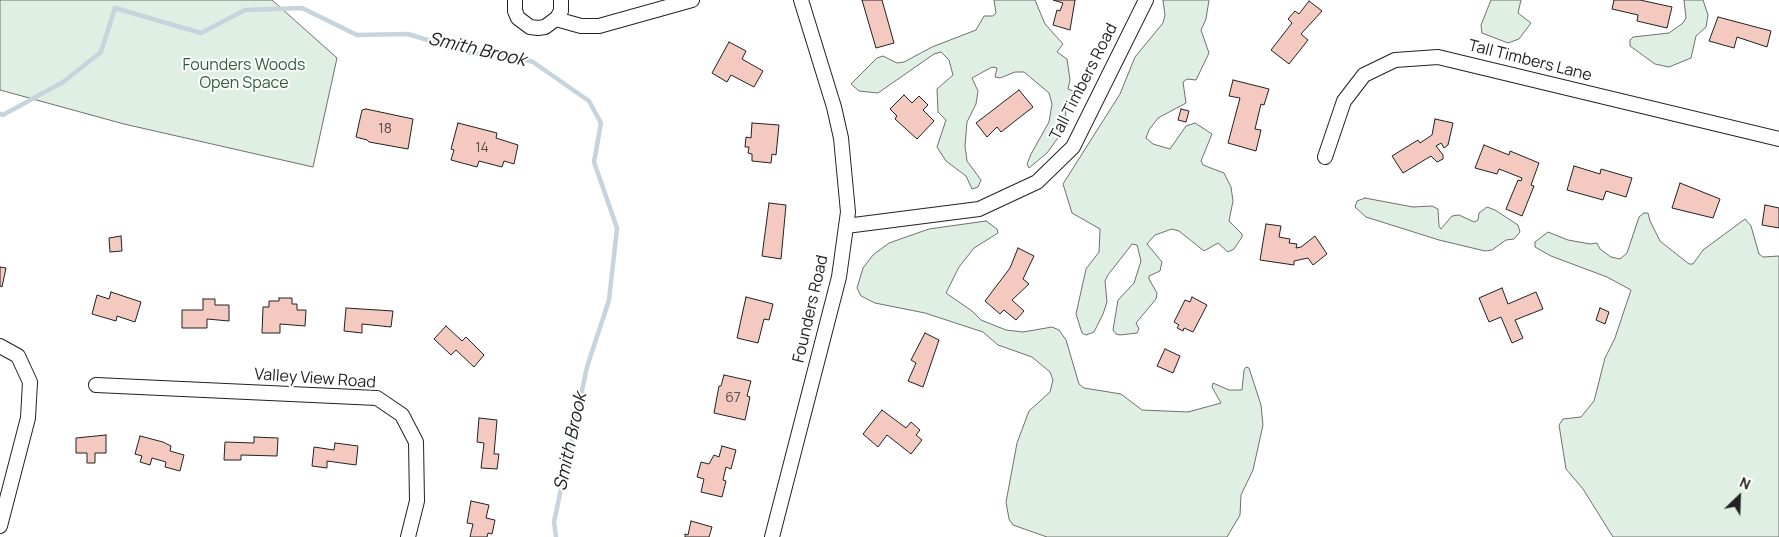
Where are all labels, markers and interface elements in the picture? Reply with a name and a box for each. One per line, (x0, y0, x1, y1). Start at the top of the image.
street label: Tall Timbers Road (1046, 20, 1122, 144)
water label: Smith Brook (426, 28, 528, 72)
street label: Tall Timbers Lane (1466, 36, 1594, 86)
park label: Founders Woods Open Space (183, 56, 305, 94)
house number: 18 (378, 121, 392, 137)
house number: 14 (475, 140, 489, 156)
street label: Founders Road (789, 253, 833, 365)
street label: Valley View Road (254, 365, 376, 393)
house number: 67 (725, 390, 741, 406)
water label: Smith Brook (550, 391, 592, 493)
north arrow (1714, 472, 1764, 522)
text: N (1737, 472, 1754, 494)

